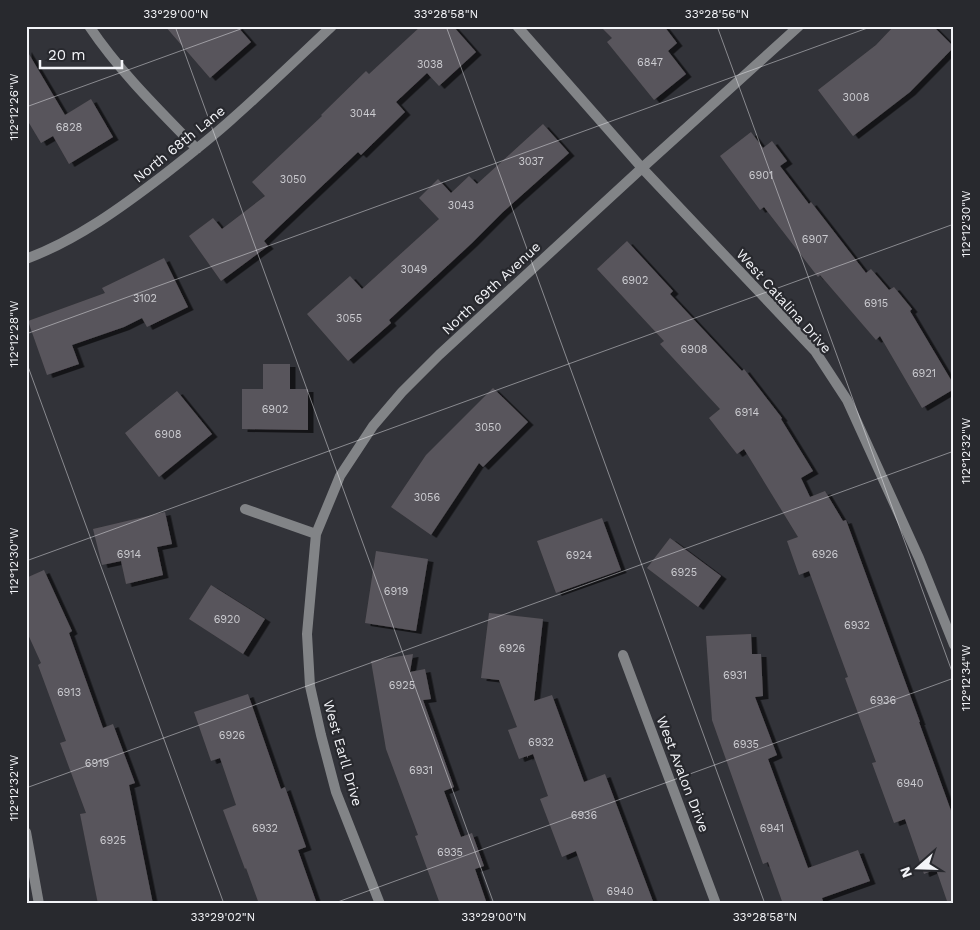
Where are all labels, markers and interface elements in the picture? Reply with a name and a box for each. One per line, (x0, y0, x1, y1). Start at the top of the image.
text: 33°29'00"N (143, 7, 209, 21)
text: 33°28'58"N (414, 7, 478, 21)
text: 33°28'56"N (685, 7, 749, 21)
scale bar (40, 38, 122, 70)
text: 20 m (48, 46, 86, 64)
house number: 6847 (637, 56, 663, 69)
house number: 3038 (417, 58, 443, 71)
text: 112°12'26"W (7, 73, 21, 141)
house number: 3008 (843, 91, 870, 104)
street label: North 68th Lane (130, 102, 228, 186)
house number: 3044 (350, 107, 377, 120)
house number: 6828 (56, 121, 83, 134)
house number: 3037 (518, 155, 544, 168)
house number: 6901 (749, 169, 773, 182)
house number: 3050 (280, 173, 306, 186)
text: 112°12'30"W (959, 190, 973, 258)
house number: 3043 (448, 199, 474, 212)
house number: 6907 (802, 233, 828, 246)
street label: North 69th Avenue (439, 238, 543, 338)
street label: West Catalina Drive (733, 246, 835, 356)
house number: 3049 (401, 263, 428, 276)
house number: 6902 (622, 274, 648, 287)
house number: 3102 (133, 292, 157, 305)
house number: 6915 (864, 297, 888, 310)
text: 112°12'28"W (7, 300, 21, 368)
house number: 3055 (336, 312, 362, 325)
house number: 6908 (680, 343, 708, 356)
house number: 6921 (912, 367, 936, 380)
house number: 6902 (262, 403, 288, 416)
house number: 6914 (735, 406, 760, 419)
text: 112°12'32"W (959, 417, 973, 484)
house number: 3050 (475, 421, 501, 434)
house number: 6908 (154, 428, 182, 441)
house number: 3056 (414, 491, 440, 504)
text: 112°12'30"W (7, 527, 21, 595)
house number: 6914 (117, 548, 142, 561)
house number: 6926 (812, 548, 839, 561)
house number: 6924 (566, 549, 592, 562)
house number: 6925 (671, 566, 697, 579)
house number: 6919 (384, 585, 408, 598)
house number: 6920 (214, 613, 241, 626)
house number: 6932 (844, 619, 870, 632)
house number: 6926 (499, 642, 526, 655)
text: 112°12'34"W (959, 644, 973, 711)
house number: 6931 (723, 669, 747, 682)
house number: 6925 (389, 679, 415, 692)
house number: 6913 (57, 686, 81, 699)
house number: 6936 (870, 694, 896, 707)
street label: West Earll Drive (320, 698, 366, 808)
street label: West Avalon Drive (653, 714, 713, 834)
house number: 6926 (219, 729, 246, 742)
house number: 6932 (528, 736, 554, 749)
house number: 6935 (733, 738, 759, 751)
text: 112°12'32"W (7, 754, 21, 821)
house number: 6919 (85, 757, 109, 770)
house number: 6931 (409, 764, 433, 777)
house number: 6940 (896, 777, 924, 790)
house number: 6936 (571, 809, 597, 822)
house number: 6932 (252, 822, 278, 835)
house number: 6941 (760, 822, 784, 835)
house number: 6925 (100, 834, 126, 847)
north arrow (892, 842, 942, 892)
house number: 6935 (437, 846, 463, 859)
text: N (896, 865, 915, 880)
house number: 6940 (606, 885, 634, 898)
text: 33°29'02"N (191, 910, 255, 924)
text: 33°29'00"N (461, 910, 527, 924)
text: 33°28'58"N (733, 910, 797, 924)

